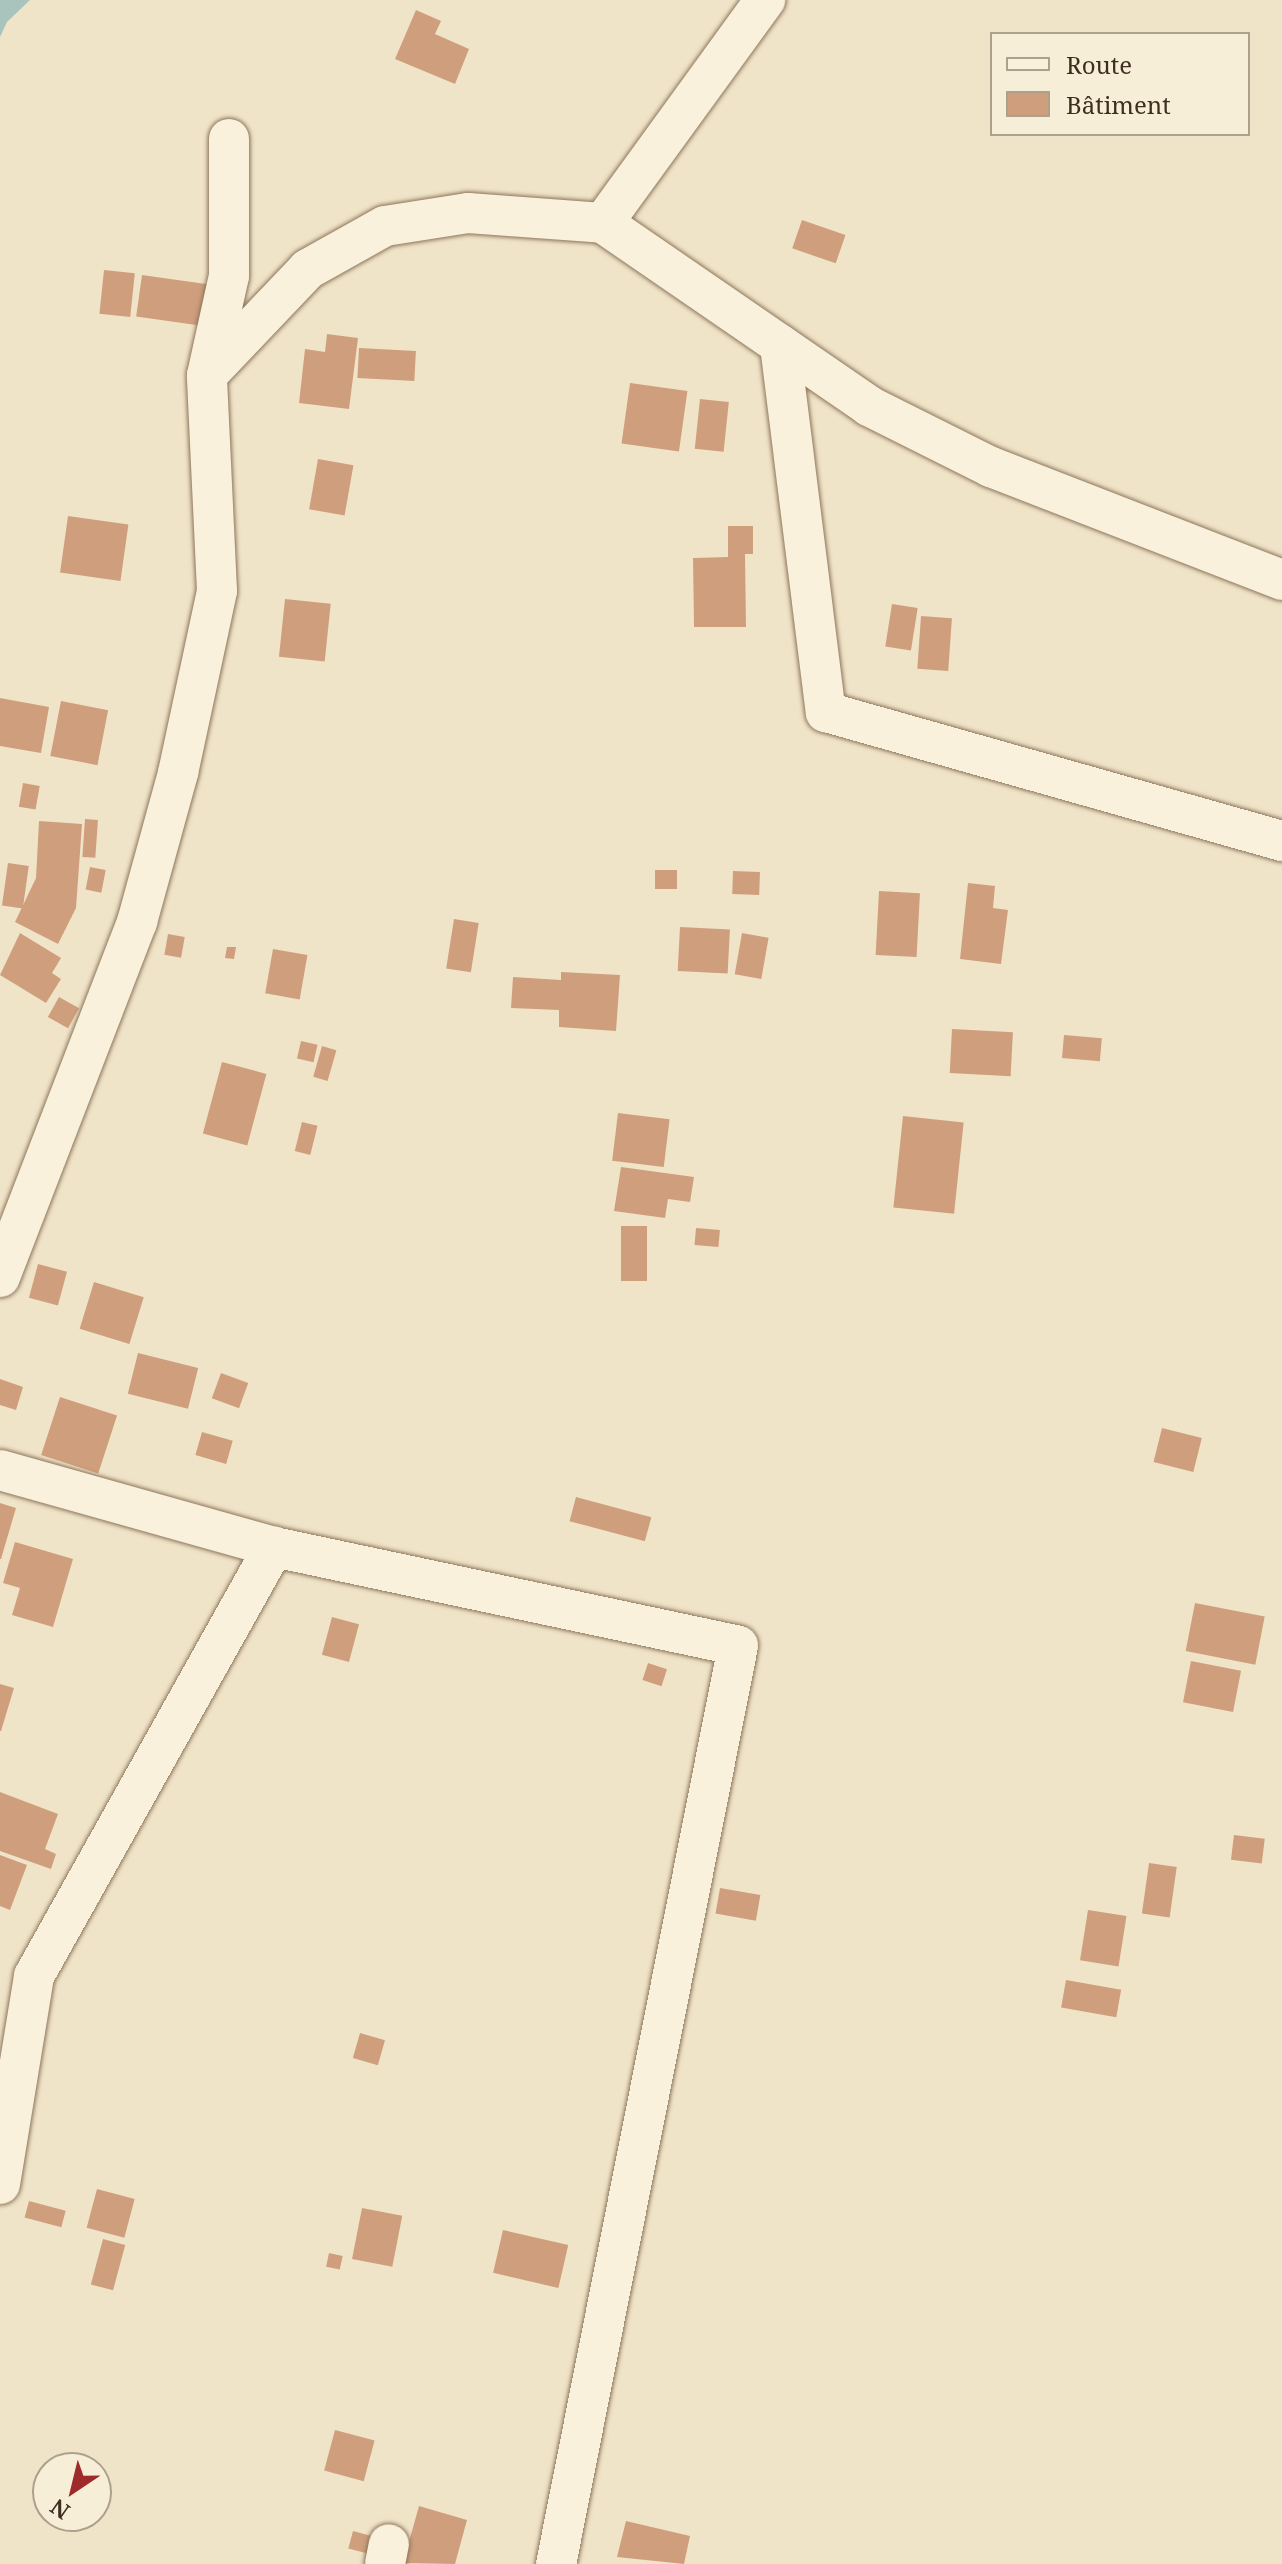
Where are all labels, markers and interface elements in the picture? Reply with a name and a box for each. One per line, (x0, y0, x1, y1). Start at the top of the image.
legend (990, 32, 1250, 136)
text: Route (1066, 48, 1132, 81)
text: Bâtiment (1066, 88, 1171, 121)
north arrow (32, 2452, 112, 2532)
text: N (44, 2493, 75, 2527)

